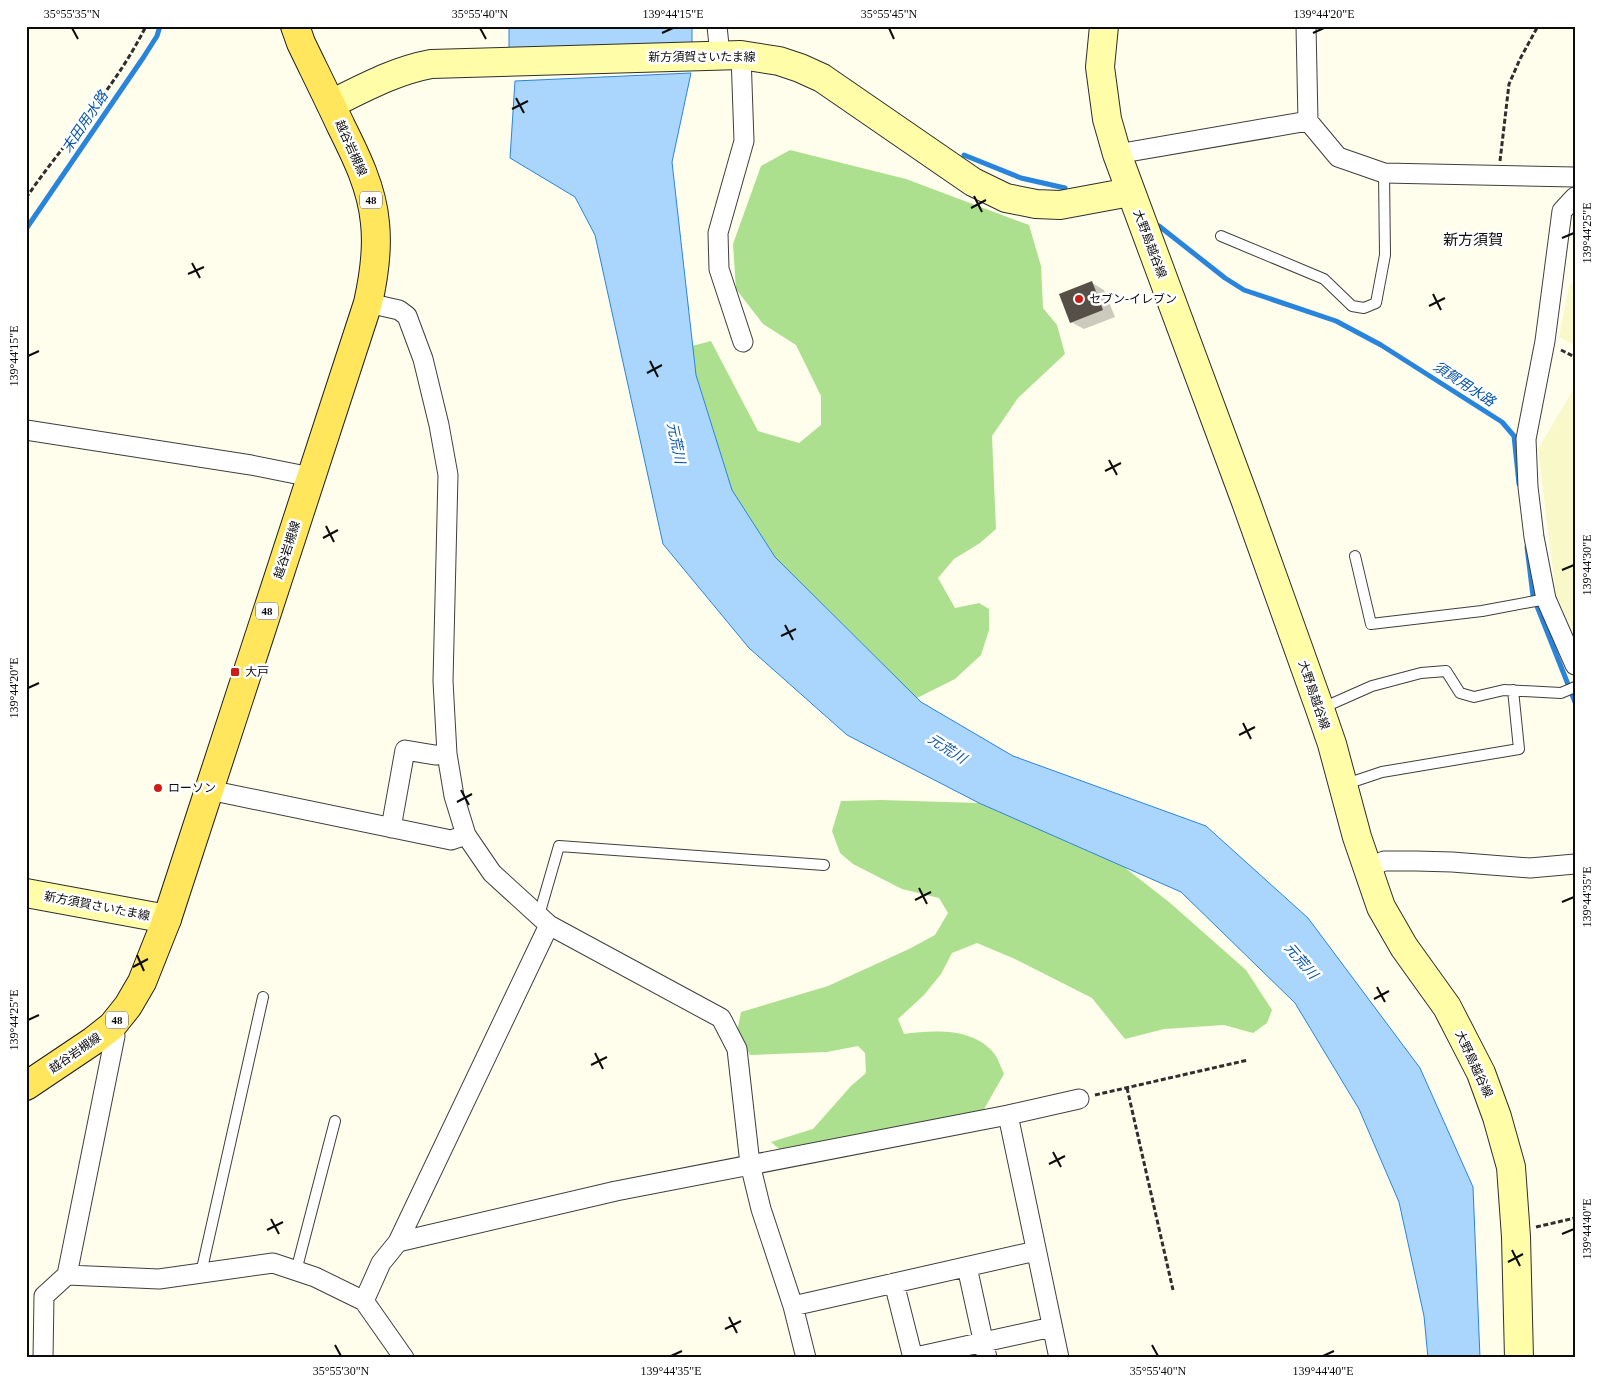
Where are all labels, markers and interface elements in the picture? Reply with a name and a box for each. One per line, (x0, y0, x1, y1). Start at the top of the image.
text: 35°55'35"N (44, 7, 101, 21)
text: 35°55'40"N (452, 7, 509, 21)
text: 139°44'15"E (642, 7, 704, 21)
text: 35°55'45"N (861, 7, 918, 21)
text: 139°44'20"E (1293, 7, 1355, 21)
street label: 新方須賀さいたま線 (648, 50, 756, 64)
water label: 末田用水路 (59, 88, 111, 155)
street label: 越谷岩槻線 (332, 118, 370, 178)
road number: 48 (360, 192, 382, 208)
text: 139°44'25"E (1580, 202, 1594, 264)
street label: 大野島越谷線 (1131, 208, 1169, 280)
district label: 新方須賀 (1443, 232, 1503, 248)
place label: セブン-イレブン (1089, 292, 1177, 306)
marker: セブン-イレブン (1073, 293, 1085, 305)
text: 139°44'15"E (7, 325, 21, 387)
water label: 須賀用水路 (1431, 359, 1498, 410)
water label: 元荒川 (664, 421, 688, 467)
street label: 越谷岩槻線 (271, 519, 303, 581)
text: 139°44'30"E (1580, 534, 1594, 596)
road number: 48 (256, 602, 278, 620)
text: 139°44'20"E (7, 657, 21, 719)
street label: 大野島越谷線 (1296, 659, 1332, 731)
place label: 大戸 (245, 665, 269, 679)
marker: 大戸 (229, 666, 241, 678)
water label: 元荒川 (925, 731, 970, 768)
place label: ローソン (168, 781, 216, 795)
marker: ローソン (152, 782, 164, 794)
text: 139°44'35"E (1580, 866, 1594, 928)
street label: 新方須賀さいたま線 (43, 889, 151, 923)
water label: 元荒川 (1282, 940, 1322, 983)
text: 139°44'25"E (7, 989, 21, 1051)
road number: 48 (106, 1012, 128, 1028)
street label: 大野島越谷線 (1452, 1028, 1496, 1100)
street label: 越谷岩槻線 (46, 1030, 104, 1076)
text: 139°44'40"E (1580, 1198, 1594, 1260)
text: 35°55'30"N (313, 1364, 370, 1378)
text: 139°44'35"E (640, 1364, 702, 1378)
text: 35°55'40"N (1130, 1364, 1187, 1378)
text: 139°44'40"E (1292, 1364, 1354, 1378)

